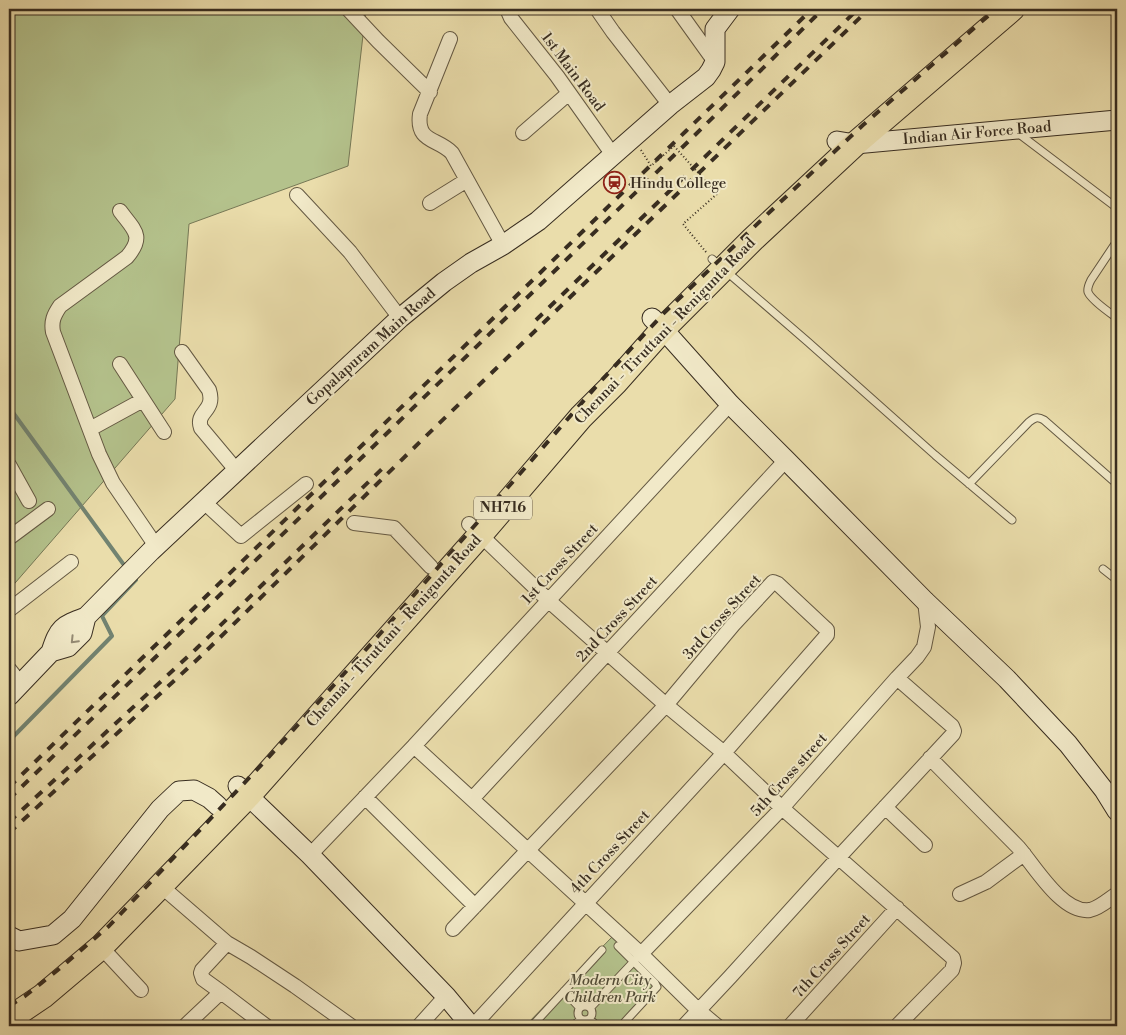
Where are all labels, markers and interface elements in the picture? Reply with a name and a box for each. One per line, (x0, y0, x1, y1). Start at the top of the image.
street label: 1st Main Road (537, 29, 609, 116)
street label: Indian Air Force Road (902, 117, 1053, 149)
station icon: Hindu College (602, 171, 626, 195)
place label: Hindu College (630, 174, 726, 193)
street label: Chennai - Tiruttani - Renigunta Road (570, 233, 760, 428)
street label: Gopalapuram Main Road (302, 283, 440, 410)
road number: NH716 (474, 496, 532, 520)
street label: 1st Cross Street (518, 519, 603, 608)
street label: Chennai - Tiruttani - Renigunta Road (302, 530, 486, 731)
street label: 3rd Cross Street (679, 570, 766, 664)
street label: 2nd Cross Street (572, 571, 662, 666)
one-way arrow (71, 635, 80, 644)
street label: 5th Cross street (747, 729, 832, 821)
street label: 4th Cross Street (566, 805, 654, 898)
street label: 7th Cross Street (789, 909, 875, 1002)
park label: Modern City Children Park (564, 971, 656, 1007)

